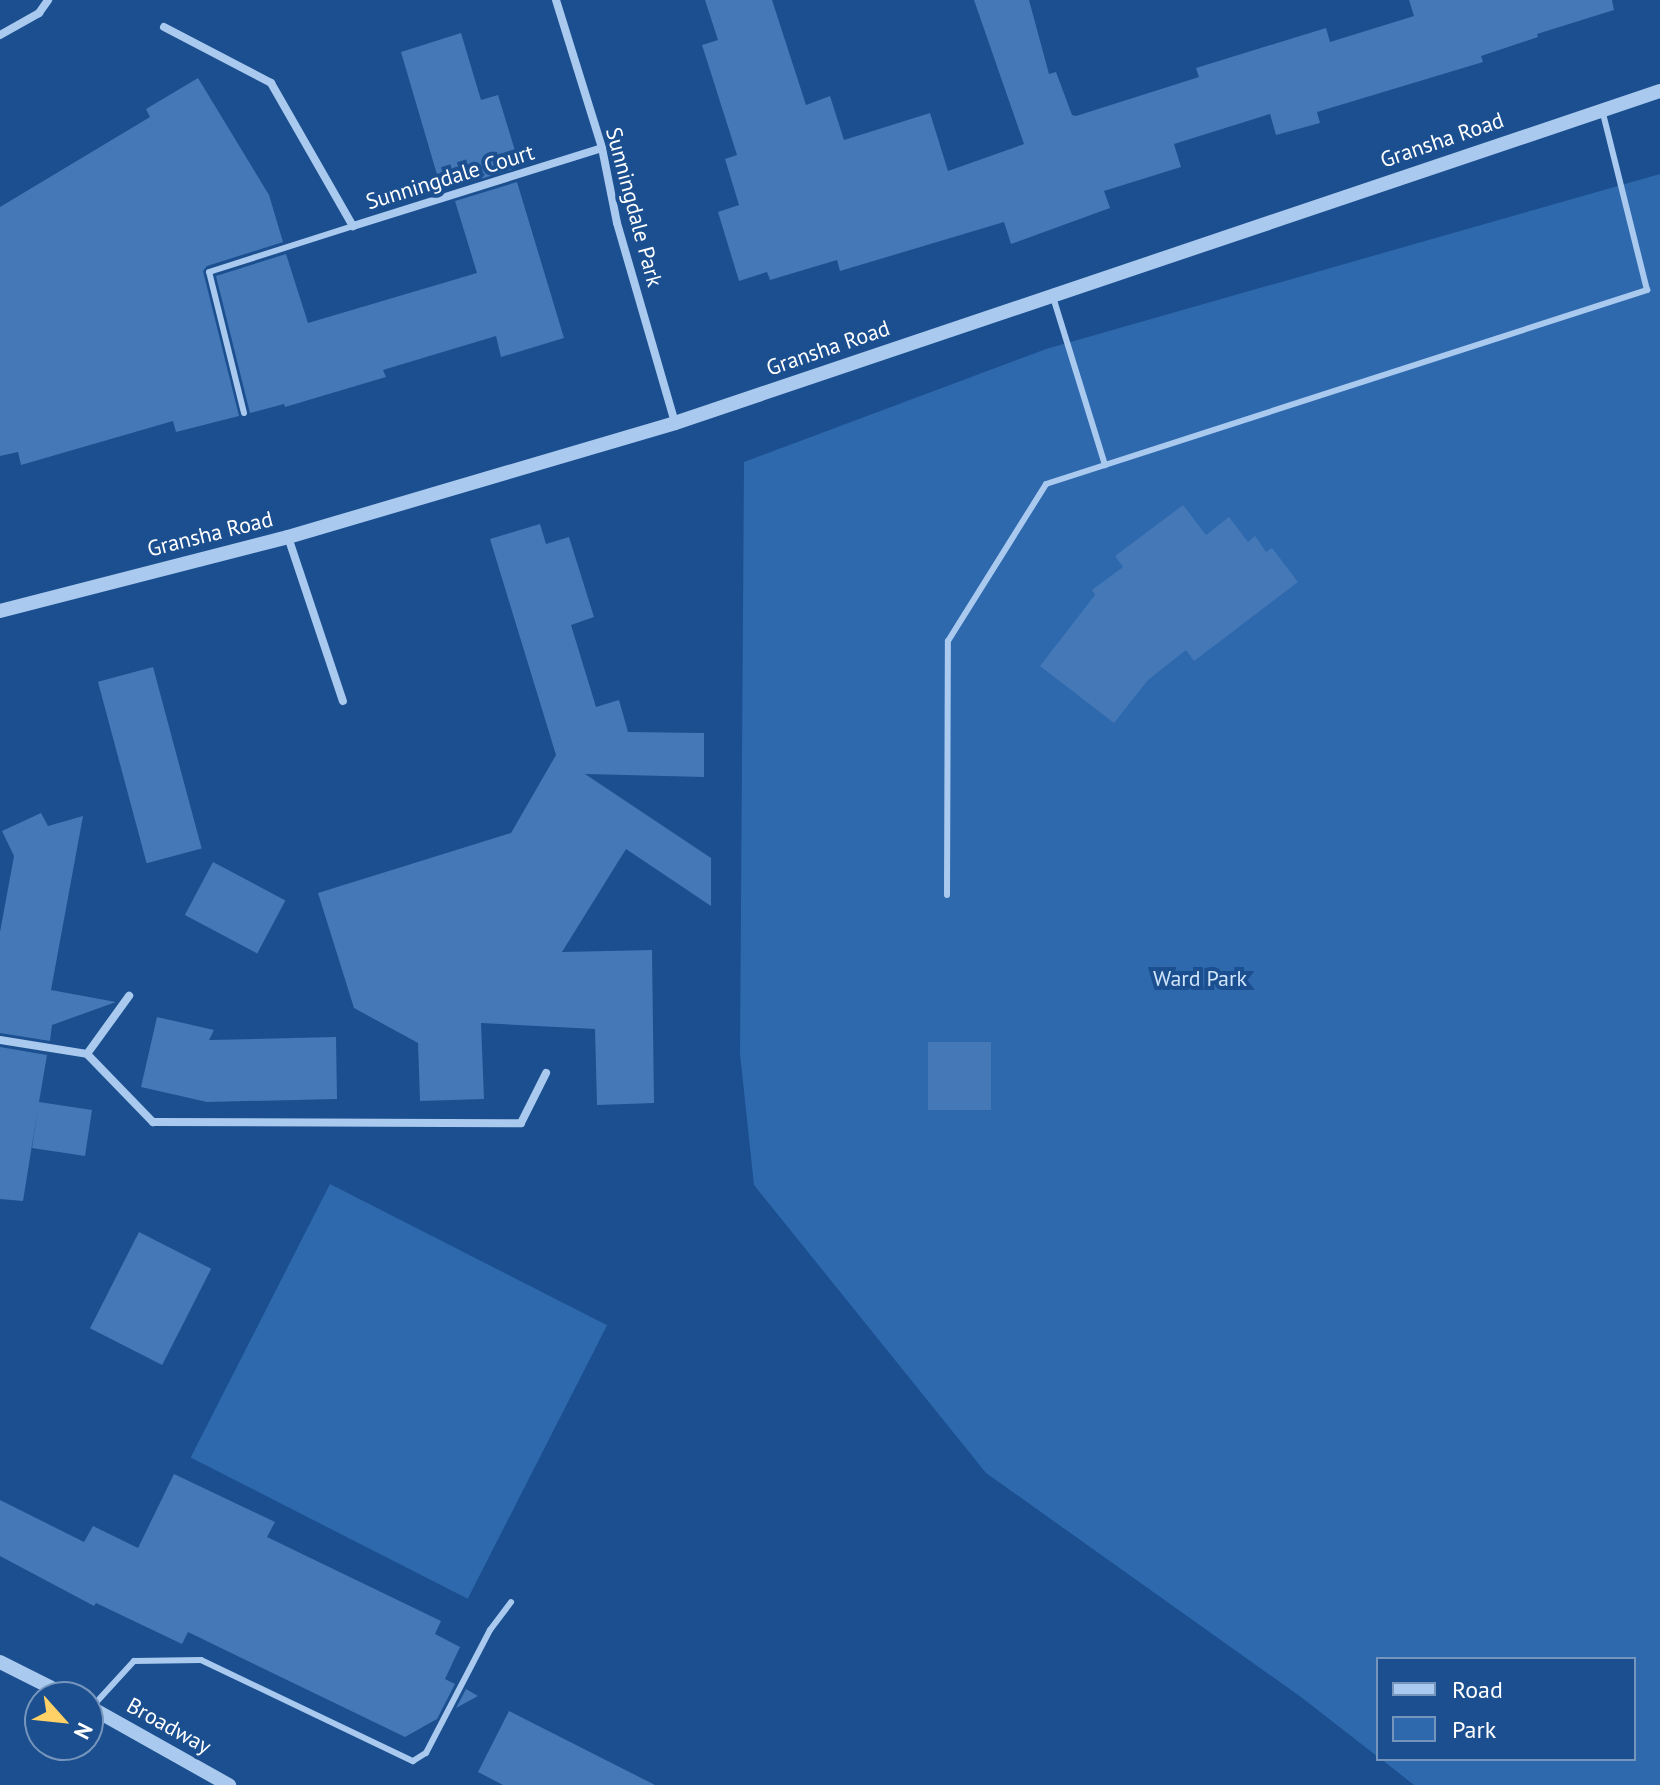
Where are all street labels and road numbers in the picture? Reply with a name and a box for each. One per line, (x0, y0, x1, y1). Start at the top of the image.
street label: Gransha Road (1377, 107, 1507, 173)
street label: Sunningdale Park (600, 124, 668, 290)
street label: Sunningdale Court (363, 139, 537, 215)
street label: Gransha Road (763, 315, 893, 381)
street label: Gransha Road (144, 506, 276, 562)
street label: Broadway (122, 1692, 216, 1760)

